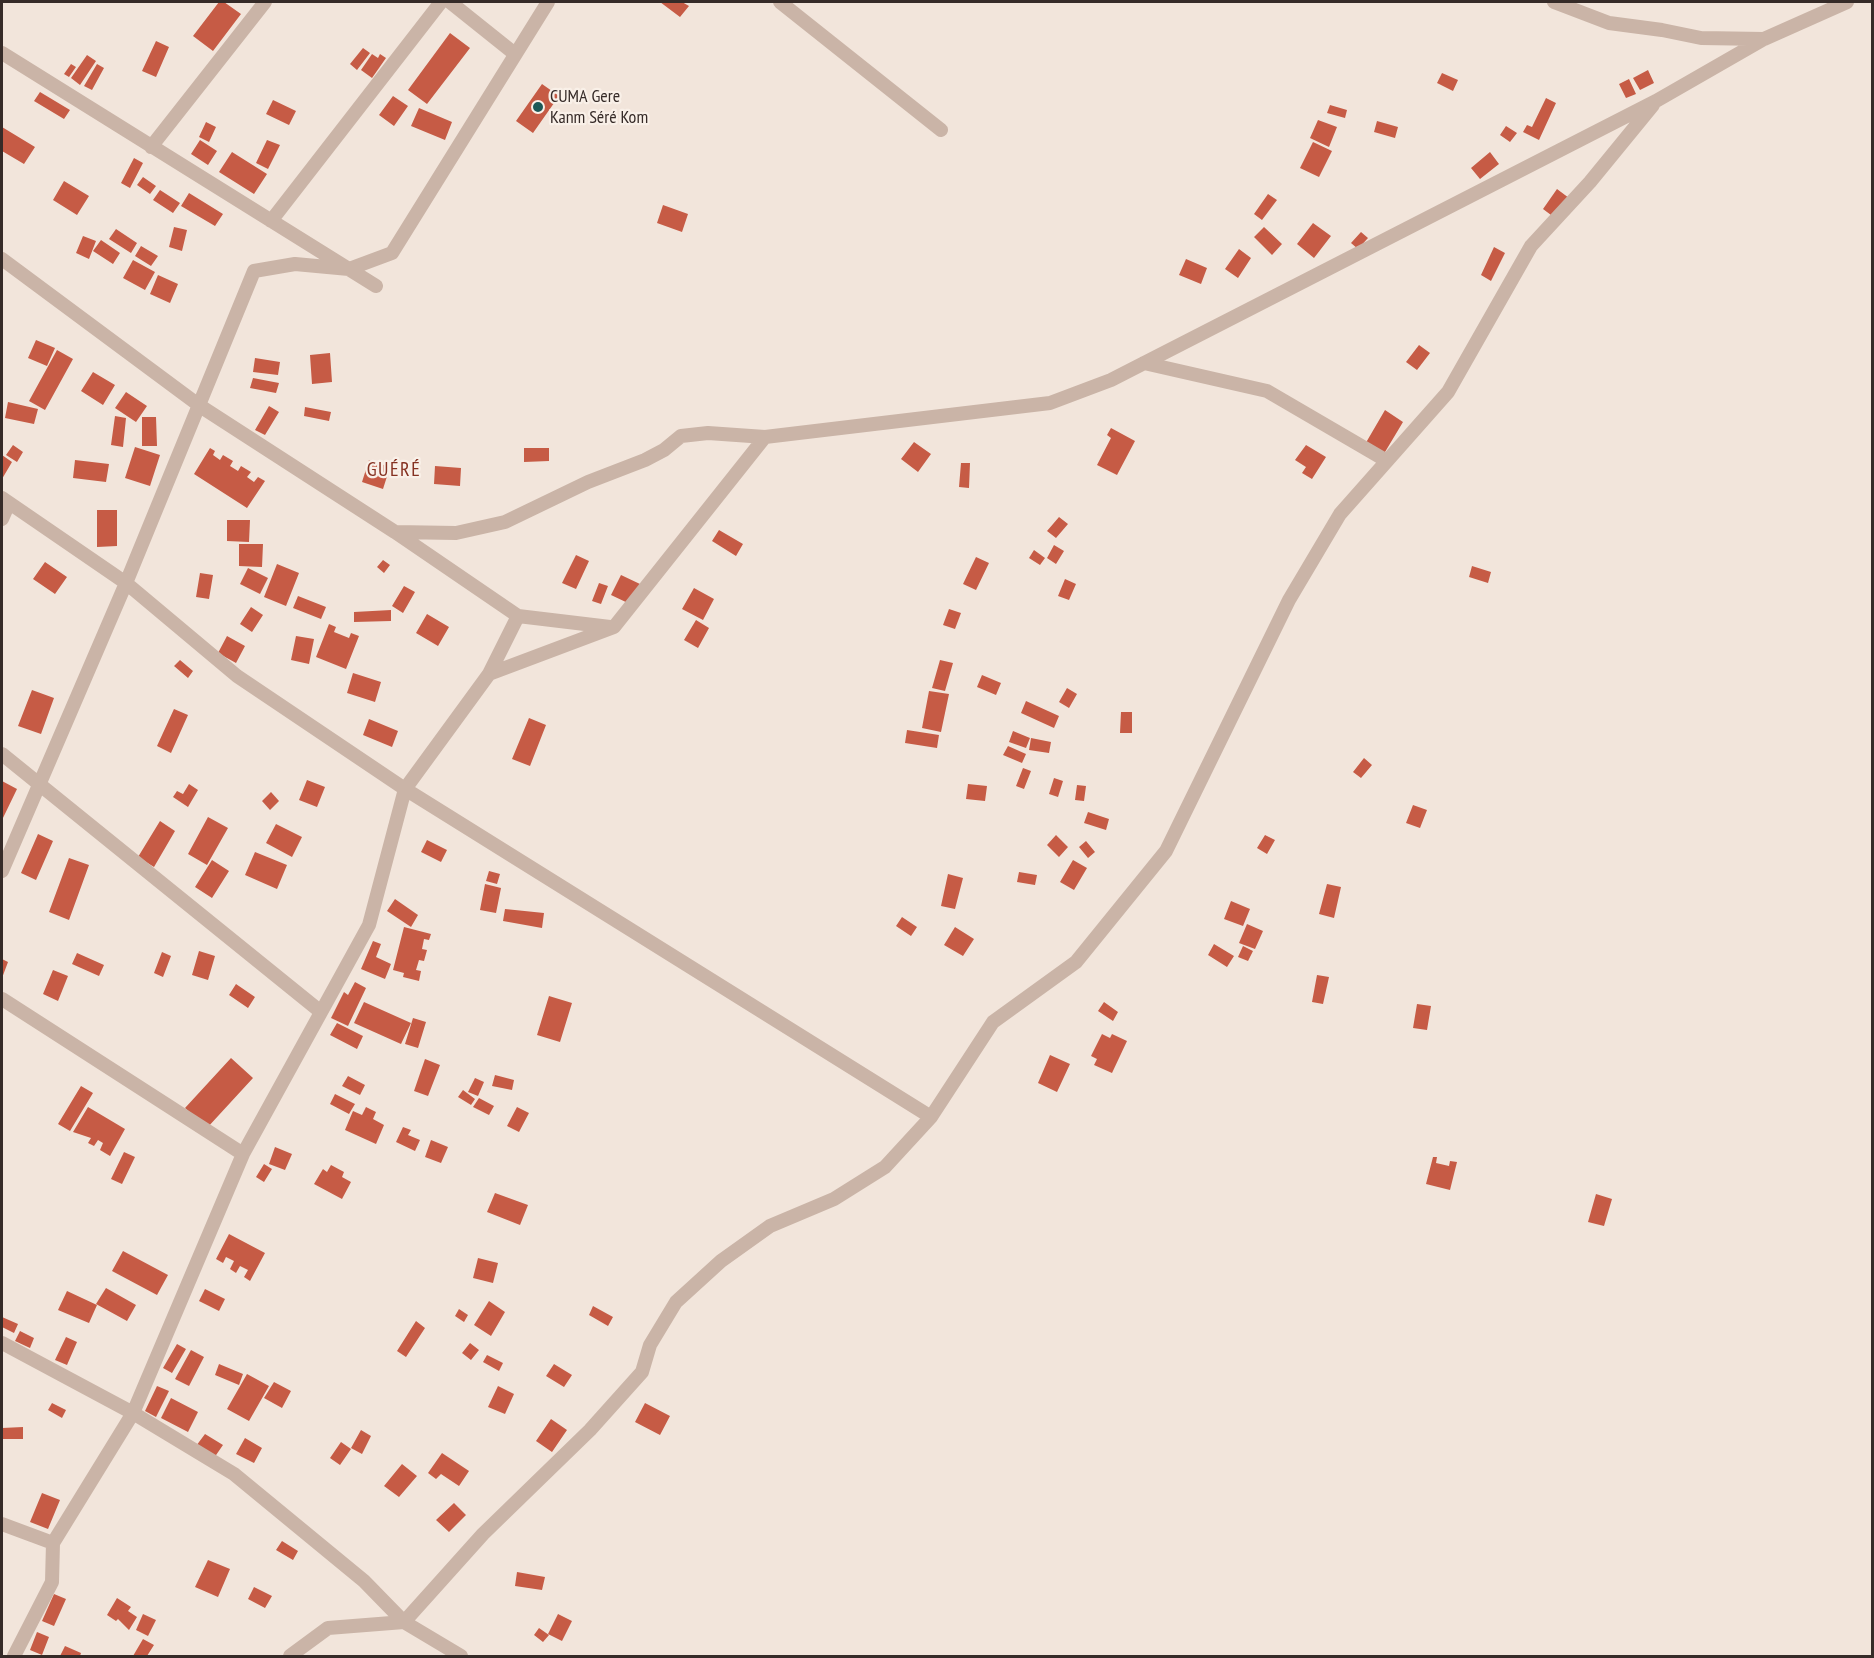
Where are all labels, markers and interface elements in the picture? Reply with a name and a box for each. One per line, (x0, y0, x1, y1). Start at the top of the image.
place label: CUMA Gere Kanm Séré Kom (550, 86, 648, 128)
marker: CUMA Gere Kanm Séré Kom (531, 100, 545, 114)
district label: GUÉRÉ (367, 458, 421, 482)

